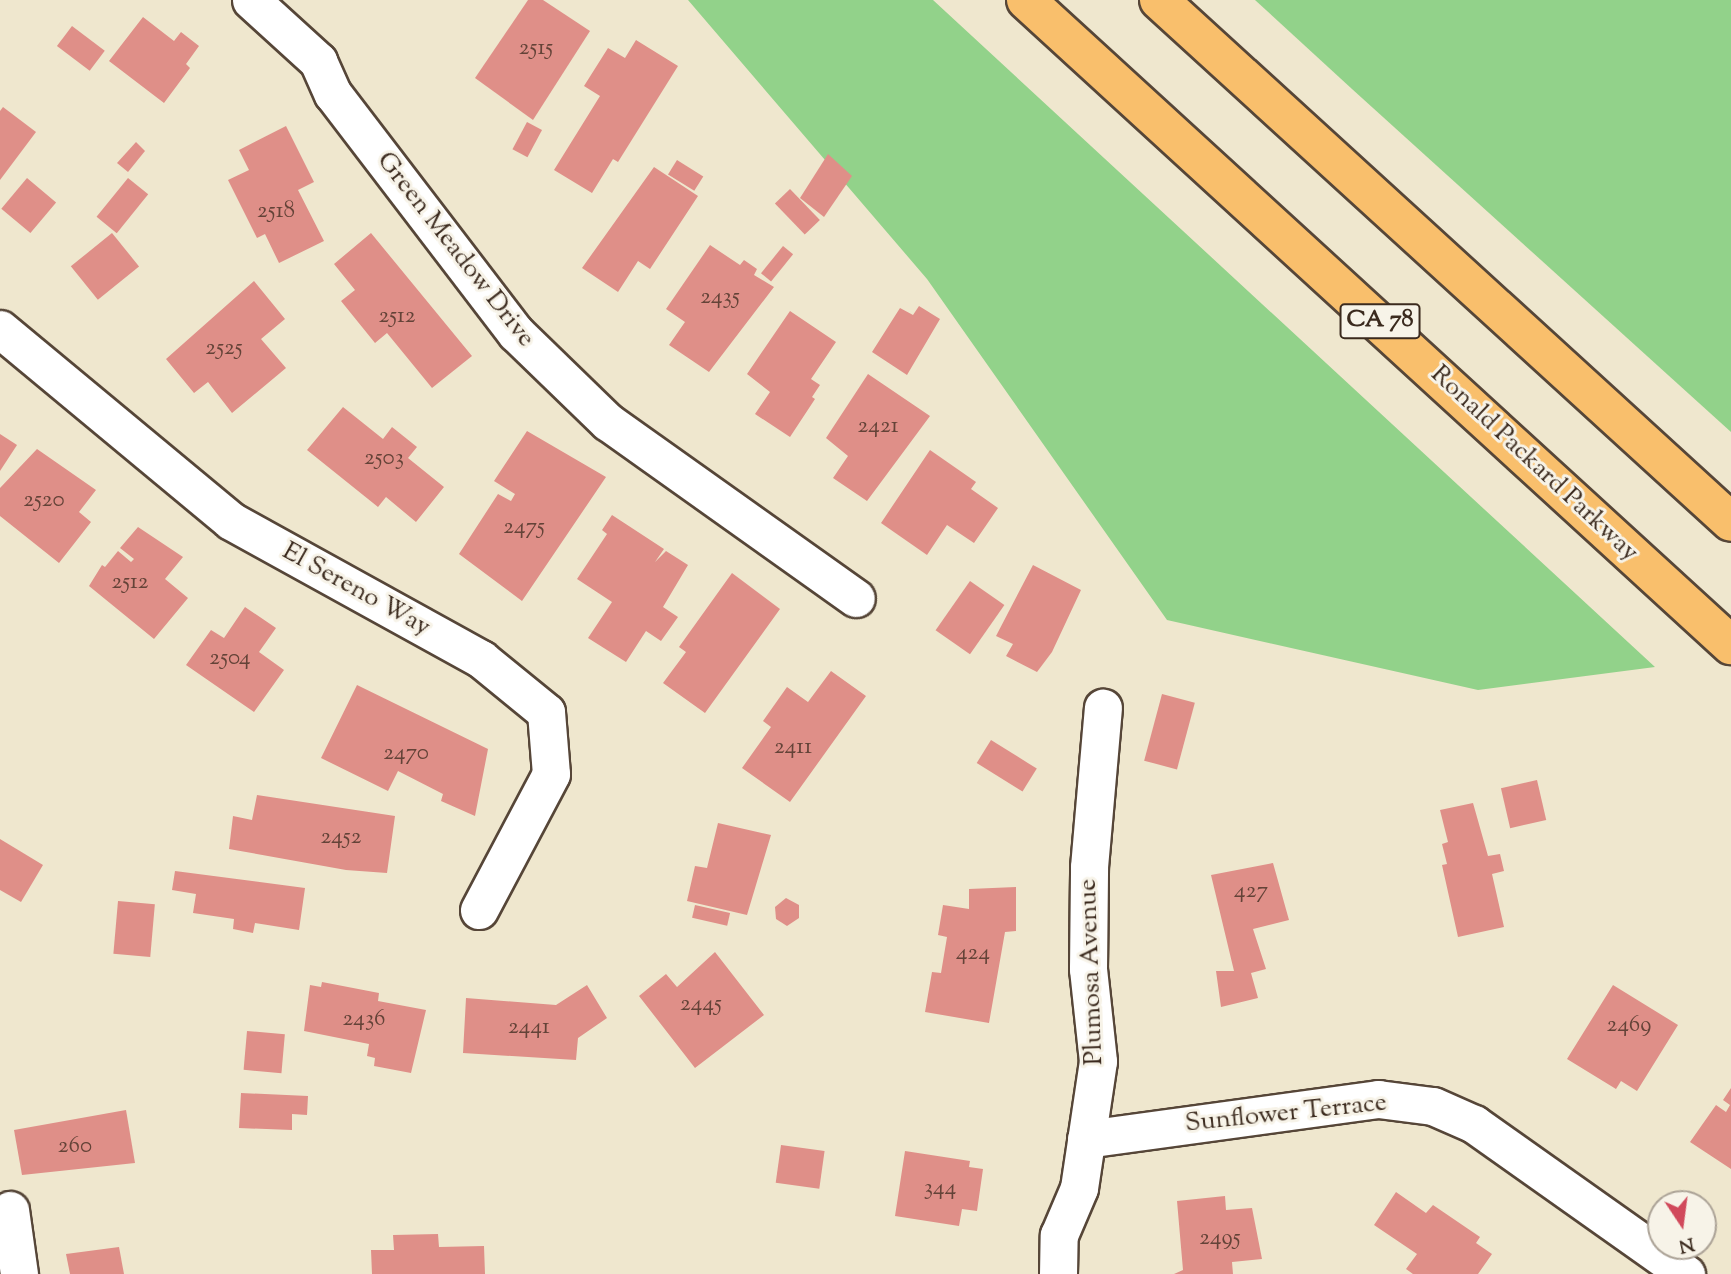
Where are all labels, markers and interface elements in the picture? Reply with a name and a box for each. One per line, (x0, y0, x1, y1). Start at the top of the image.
house number: 2515 (519, 35, 553, 63)
street label: Green Meadow Drive (369, 146, 541, 354)
house number: 2518 (257, 198, 295, 226)
house number: 2435 (700, 284, 740, 312)
road number: CA 78 (1338, 300, 1422, 342)
house number: 2512 (378, 303, 416, 331)
house number: 2525 (205, 335, 243, 363)
street label: Ronald Packard Parkway (1423, 359, 1645, 569)
house number: 2421 (858, 413, 898, 441)
house number: 2503 (364, 445, 404, 473)
house number: 2520 (23, 487, 65, 515)
house number: 2475 (503, 514, 545, 542)
street label: El Sereno Way (276, 536, 436, 644)
house number: 2512 (111, 569, 149, 597)
house number: 2504 (209, 645, 251, 673)
house number: 2411 (774, 734, 812, 762)
house number: 2470 (383, 740, 429, 768)
house number: 2452 (321, 824, 361, 852)
street label: Plumosa Avenue (1073, 878, 1111, 1066)
house number: 427 (1234, 878, 1268, 906)
house number: 424 (956, 940, 990, 968)
house number: 2445 (680, 991, 722, 1019)
house number: 2436 (343, 1006, 385, 1034)
house number: 2469 (1607, 1012, 1651, 1040)
house number: 2441 (508, 1014, 550, 1042)
street label: Sunflower Terrace (1184, 1088, 1388, 1140)
house number: 260 (58, 1133, 92, 1161)
house number: 344 (924, 1175, 956, 1203)
north arrow (1647, 1190, 1717, 1260)
house number: 2495 (1199, 1225, 1241, 1253)
text: N (1676, 1229, 1697, 1259)

